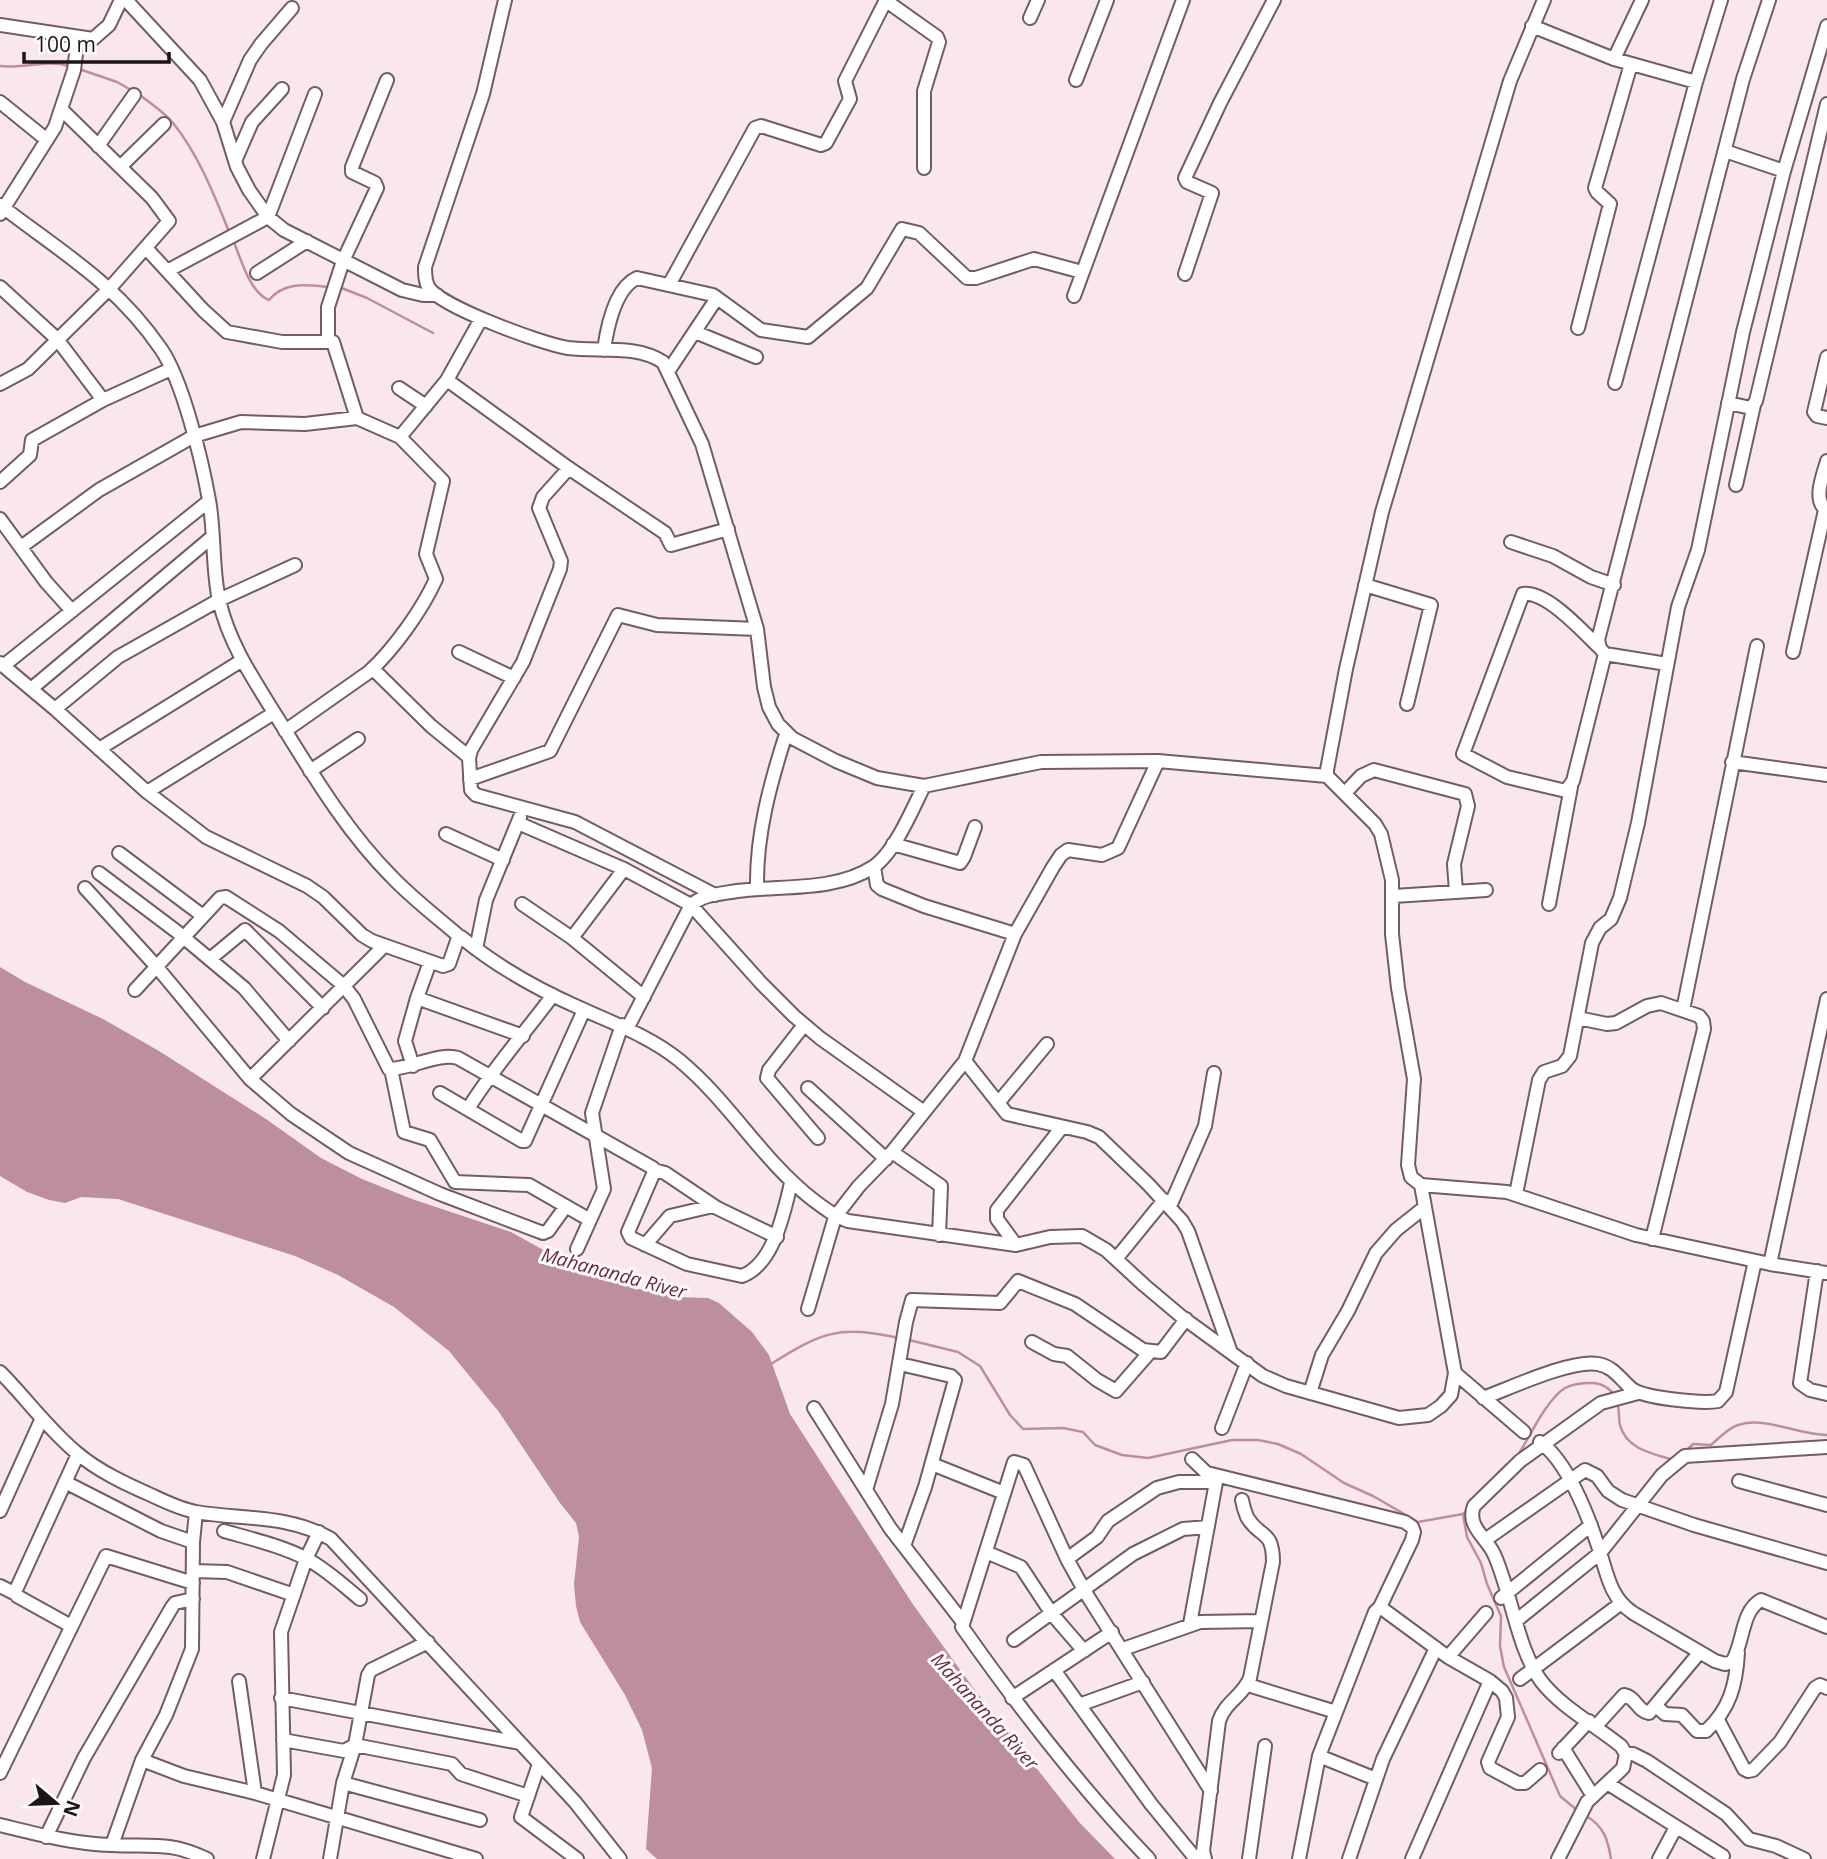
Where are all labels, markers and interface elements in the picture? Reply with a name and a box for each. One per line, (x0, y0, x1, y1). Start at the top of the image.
scale bar (24, 21, 170, 65)
text: 100 m (35, 30, 96, 58)
water label: Mahananda River (539, 1241, 691, 1305)
water label: Mahananda River (925, 1647, 1046, 1776)
north arrow (21, 1768, 91, 1838)
text: N (57, 1797, 87, 1820)

